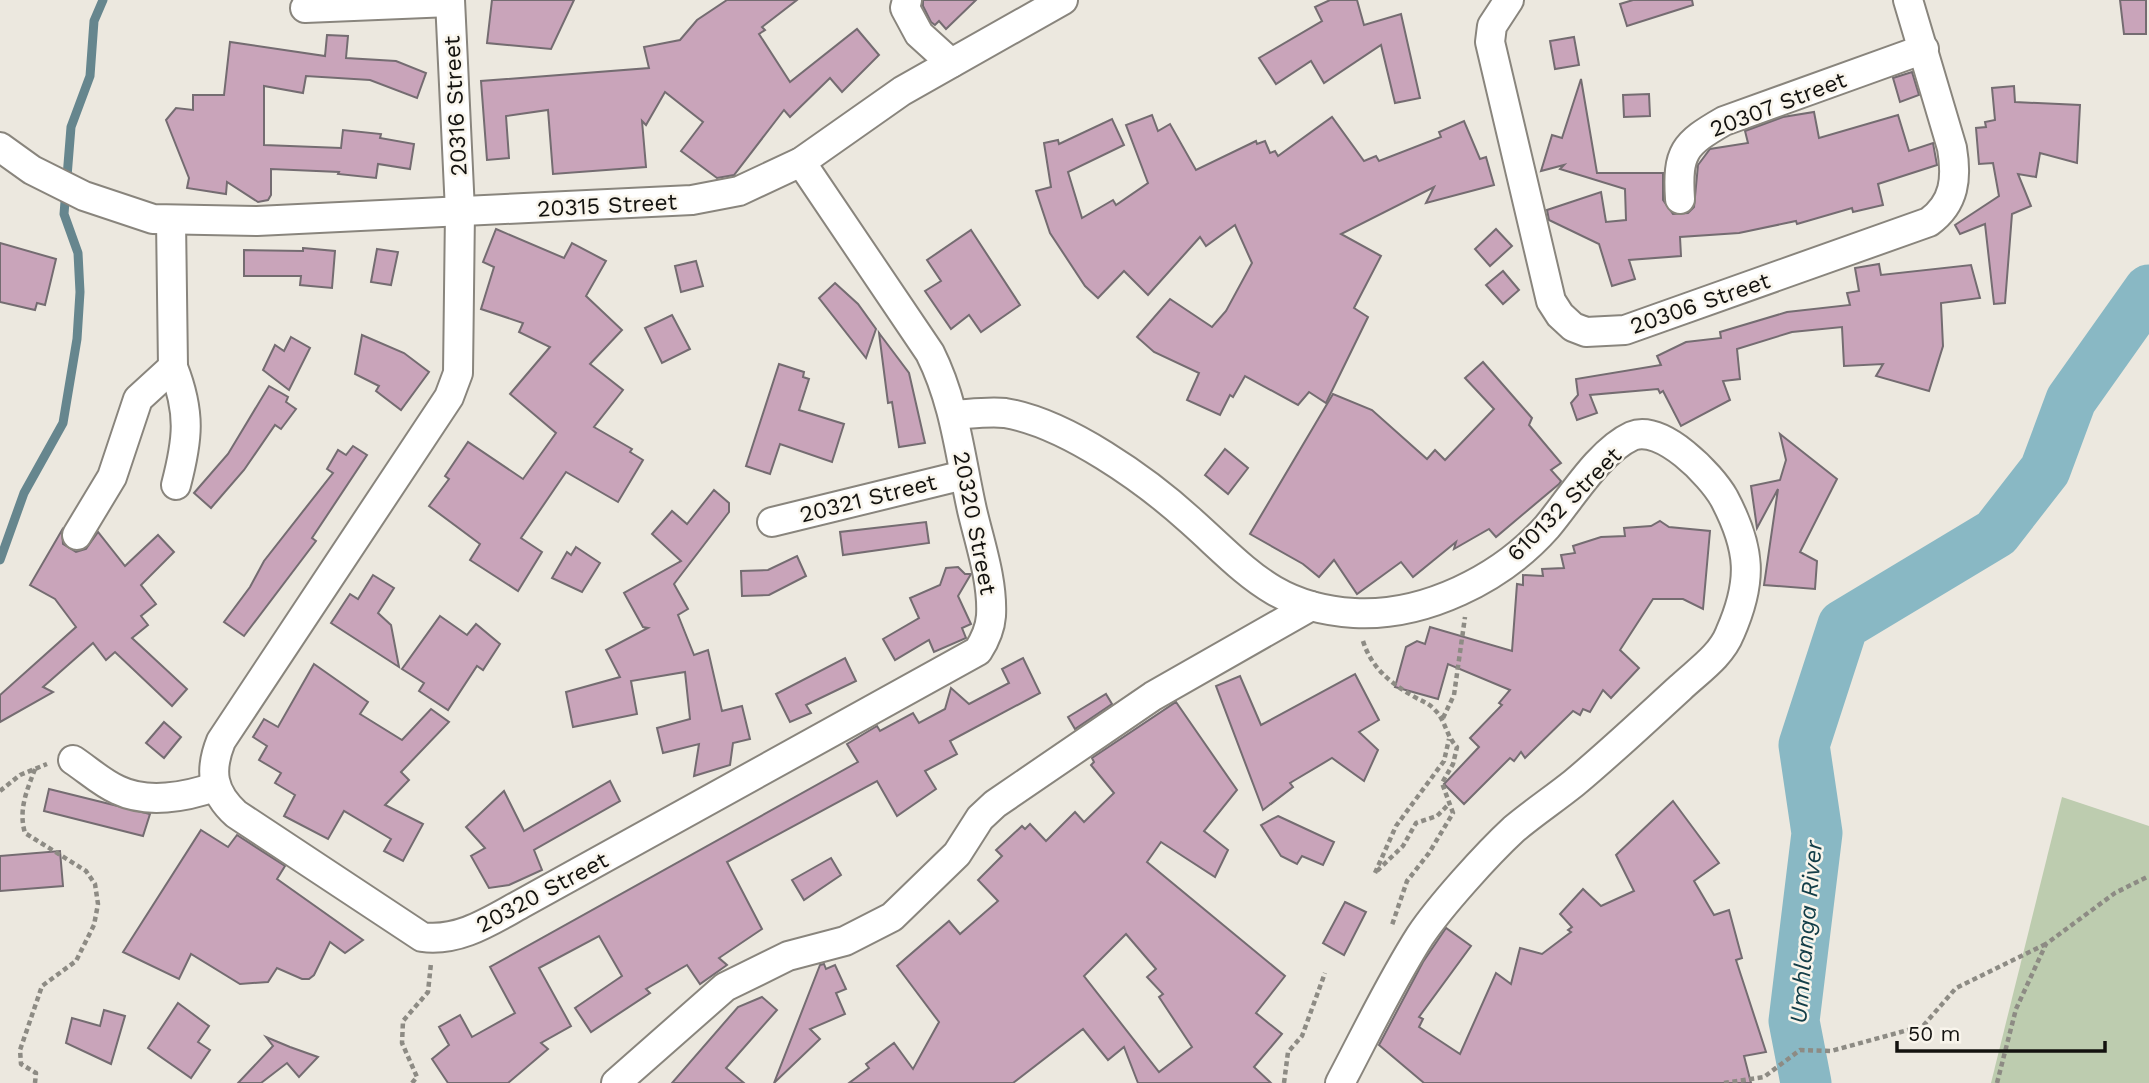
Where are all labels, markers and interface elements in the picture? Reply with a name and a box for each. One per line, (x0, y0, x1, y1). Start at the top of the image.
street label: 20316 Street (438, 35, 473, 177)
street label: 20307 Street (1706, 66, 1850, 143)
street label: 20315 Street (536, 188, 678, 223)
street label: 20306 Street (1627, 267, 1774, 340)
street label: 610132 Street (1502, 441, 1627, 567)
street label: 20320 Street (947, 449, 1002, 597)
street label: 20321 Street (797, 468, 940, 529)
water label: Umhlanga River (1784, 838, 1828, 1025)
street label: 20320 Street (472, 846, 613, 939)
scale bar (1897, 1010, 2105, 1054)
text: 50 m (1908, 1021, 1960, 1046)

